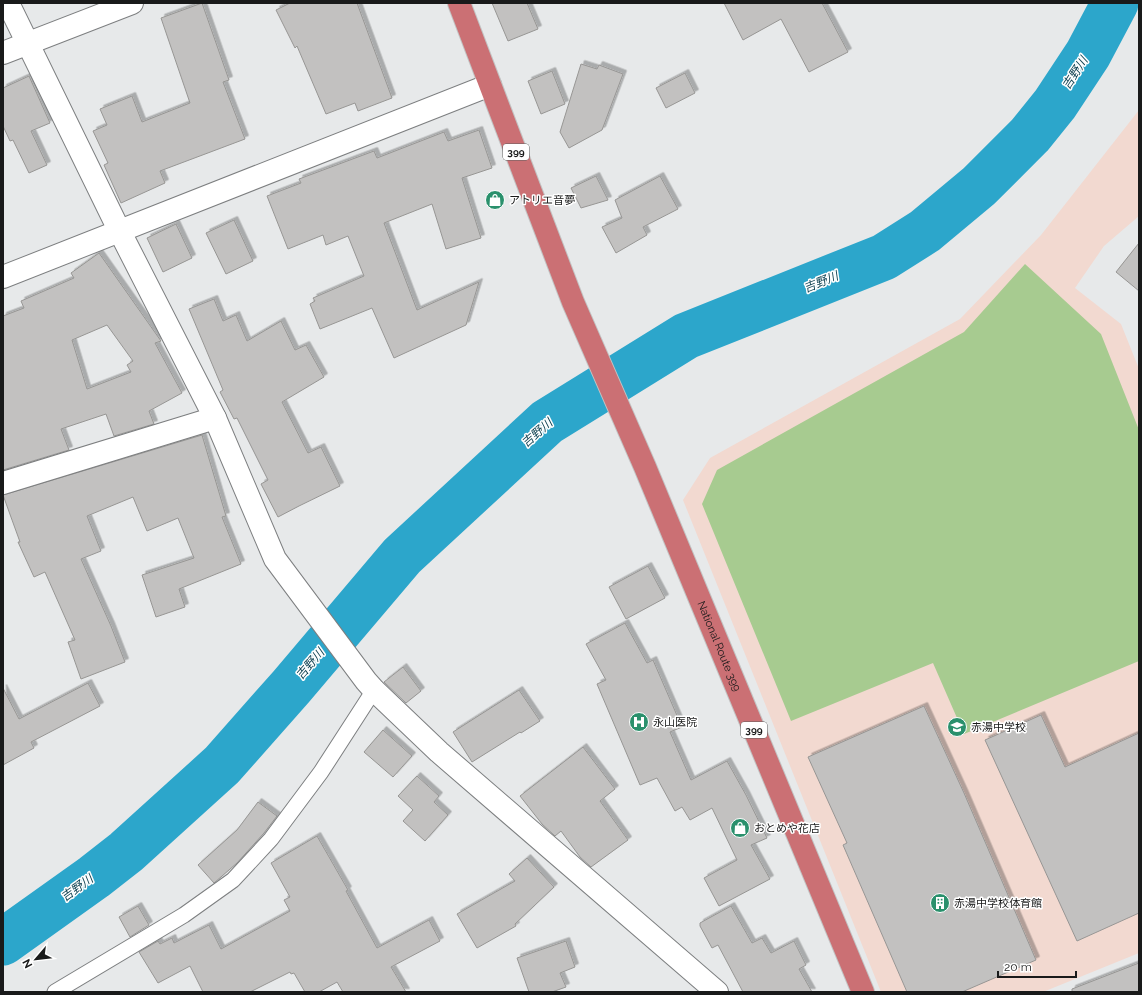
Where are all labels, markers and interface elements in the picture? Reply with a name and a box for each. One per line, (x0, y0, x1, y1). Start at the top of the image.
water label: 吉野川 (1059, 52, 1092, 92)
road number: 399 (503, 144, 529, 160)
shop icon: アトリエ音夢 (484, 189, 506, 211)
place label: アトリエ音夢 (509, 194, 575, 207)
water label: 吉野川 (802, 268, 842, 295)
water label: 吉野川 (519, 415, 557, 450)
street label: National Route 399 (695, 599, 744, 693)
water label: 吉野川 (293, 644, 328, 682)
hospital icon: 永山医院 (628, 711, 650, 733)
place label: 永山医院 (653, 716, 697, 729)
school or university icon: 赤湯中学校 (946, 716, 968, 738)
place label: 赤湯中学校 (971, 721, 1026, 734)
road number: 399 (741, 722, 767, 738)
shop icon: おとめや花店 (729, 817, 751, 839)
place label: おとめや花店 (754, 822, 820, 835)
water label: 吉野川 (58, 871, 97, 904)
building icon: 赤湯中学校体育館 (929, 892, 951, 914)
place label: 赤湯中学校体育館 (954, 897, 1042, 910)
north arrow (16, 939, 56, 979)
scale bar (998, 953, 1076, 979)
text: N (20, 957, 35, 970)
text: 20 m (1004, 960, 1032, 974)

